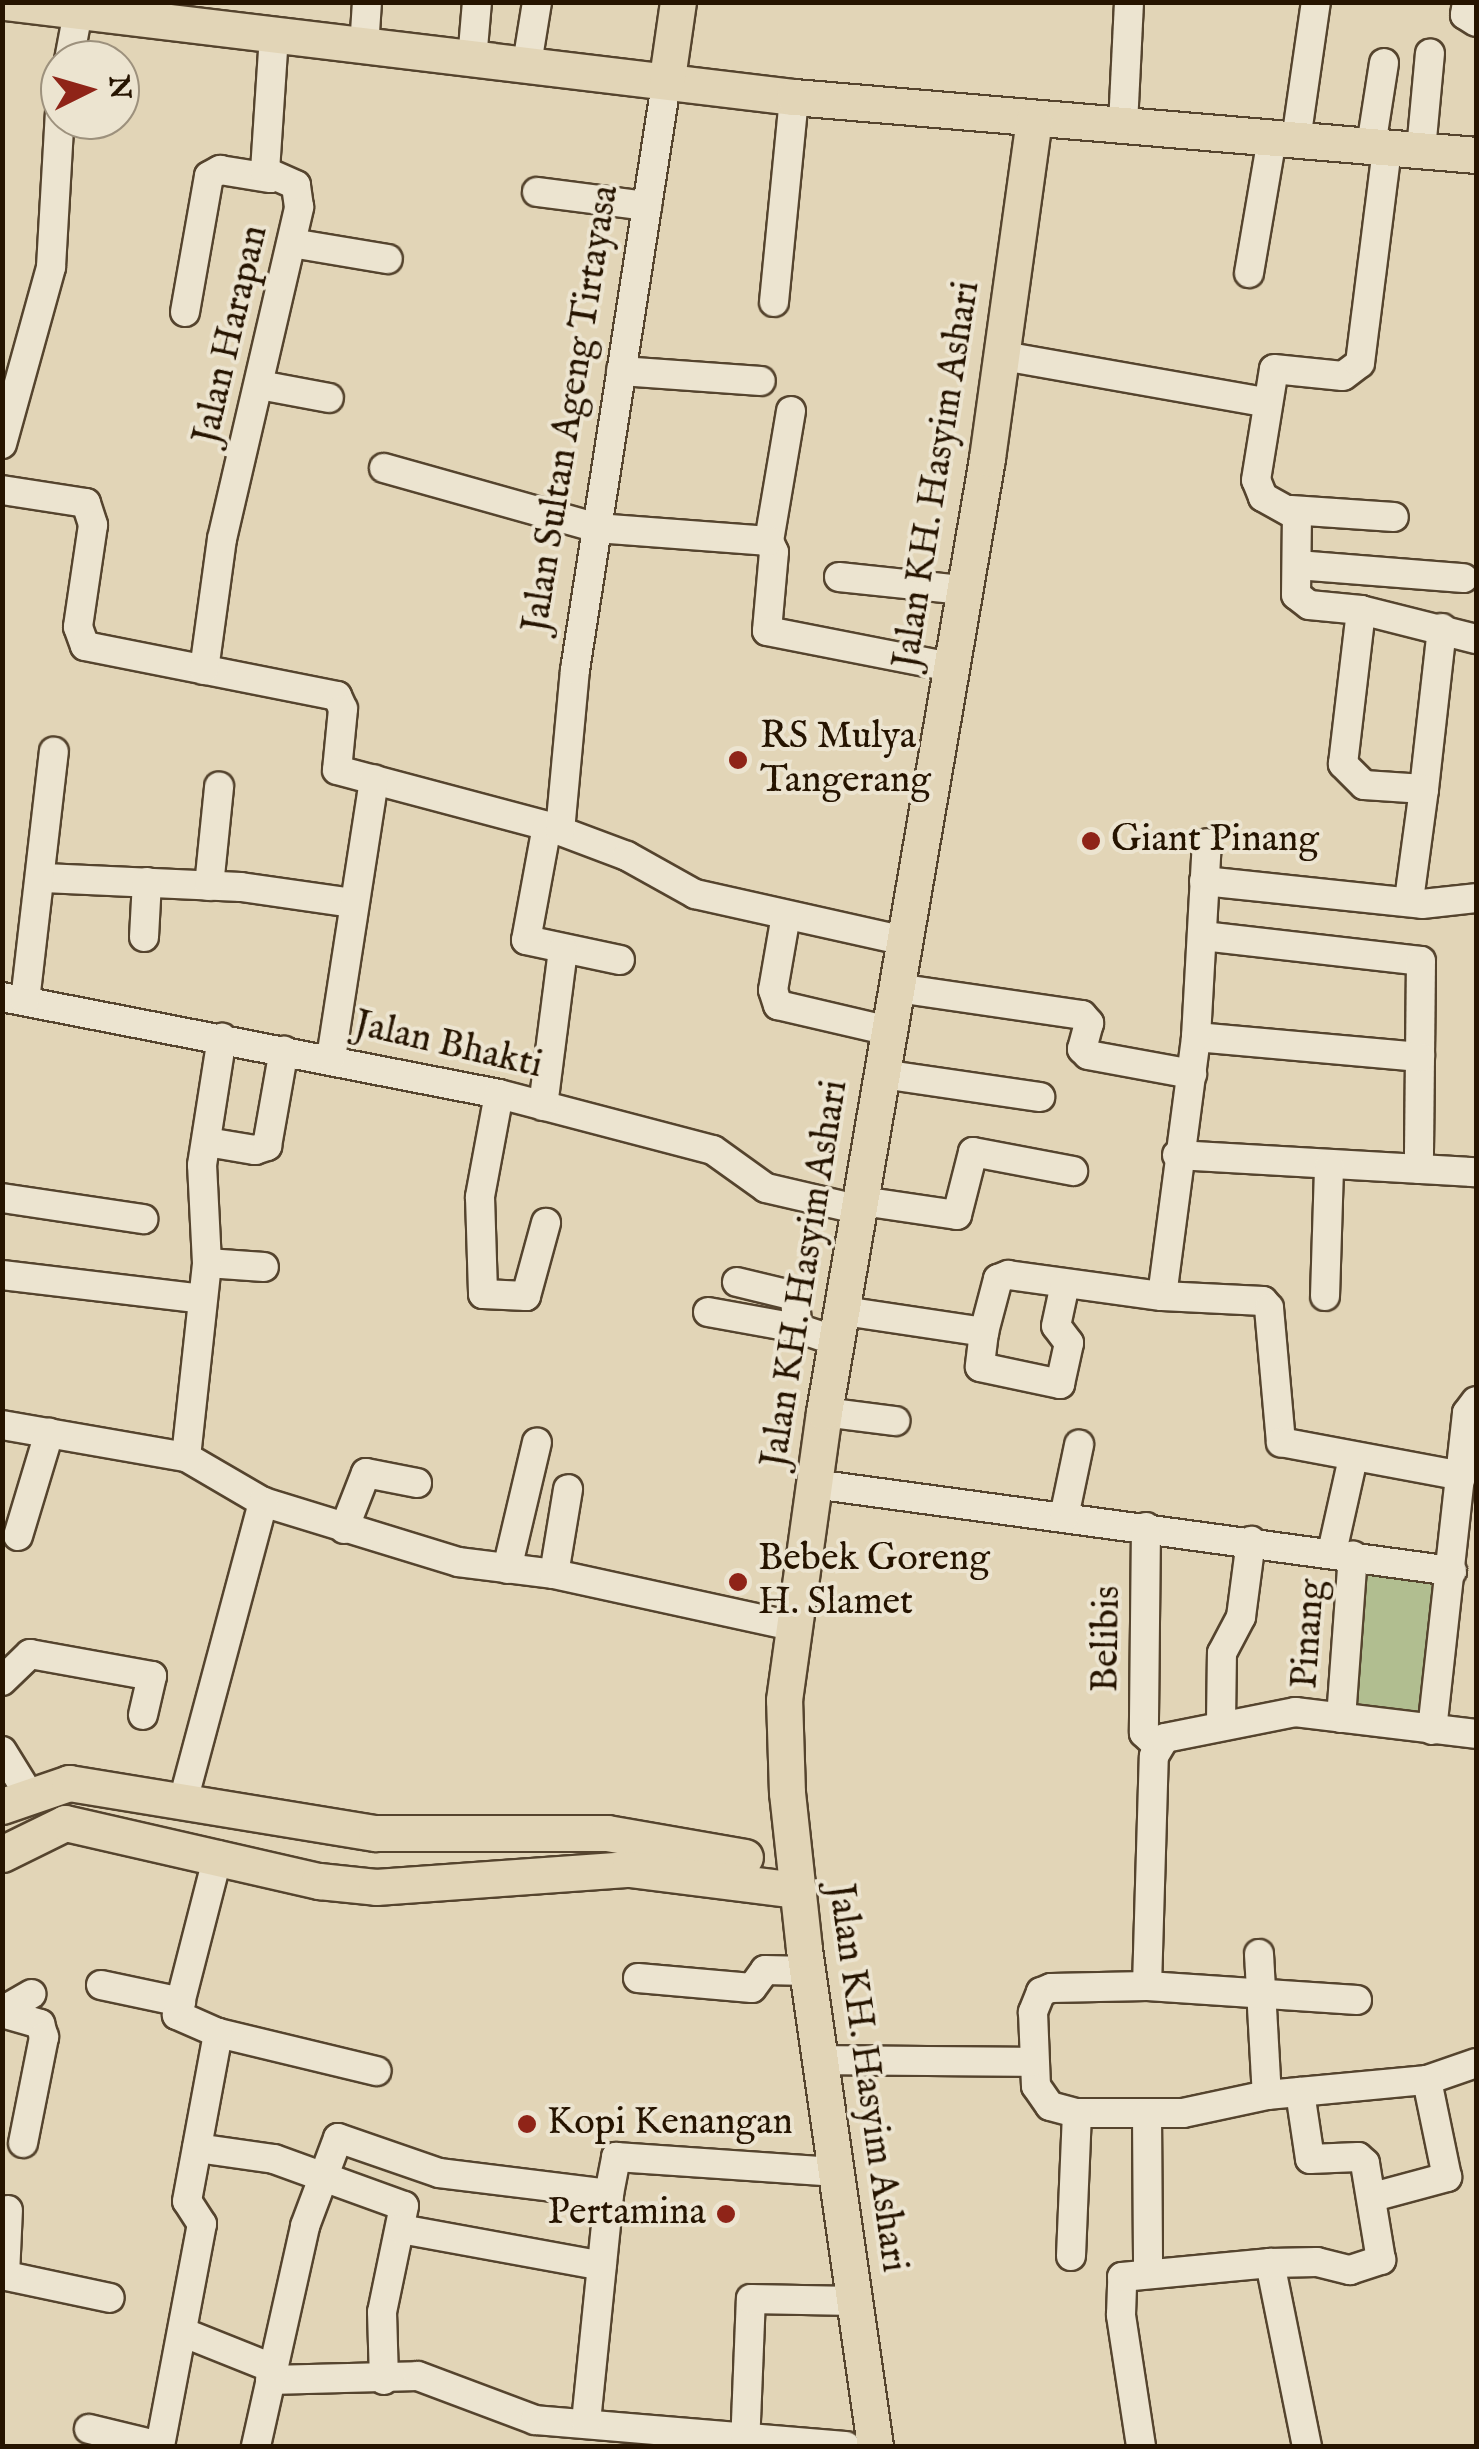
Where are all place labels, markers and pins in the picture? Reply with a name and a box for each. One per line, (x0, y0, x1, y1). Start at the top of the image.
place label: RS Mulya Tangerang (760, 715, 931, 804)
marker: RS Mulya Tangerang (725, 747, 751, 773)
place label: Giant Pinang (1111, 818, 1319, 864)
marker: Giant Pinang (1080, 830, 1102, 852)
place label: Bebek Goreng H. Slamet (758, 1537, 990, 1626)
marker: Bebek Goreng H. Slamet (727, 1571, 749, 1593)
place label: Kopi Kenangan (547, 2101, 793, 2147)
marker: Kopi Kenangan (516, 2113, 538, 2135)
place label: Pertamina (547, 2191, 706, 2237)
marker: Pertamina (715, 2203, 737, 2225)

